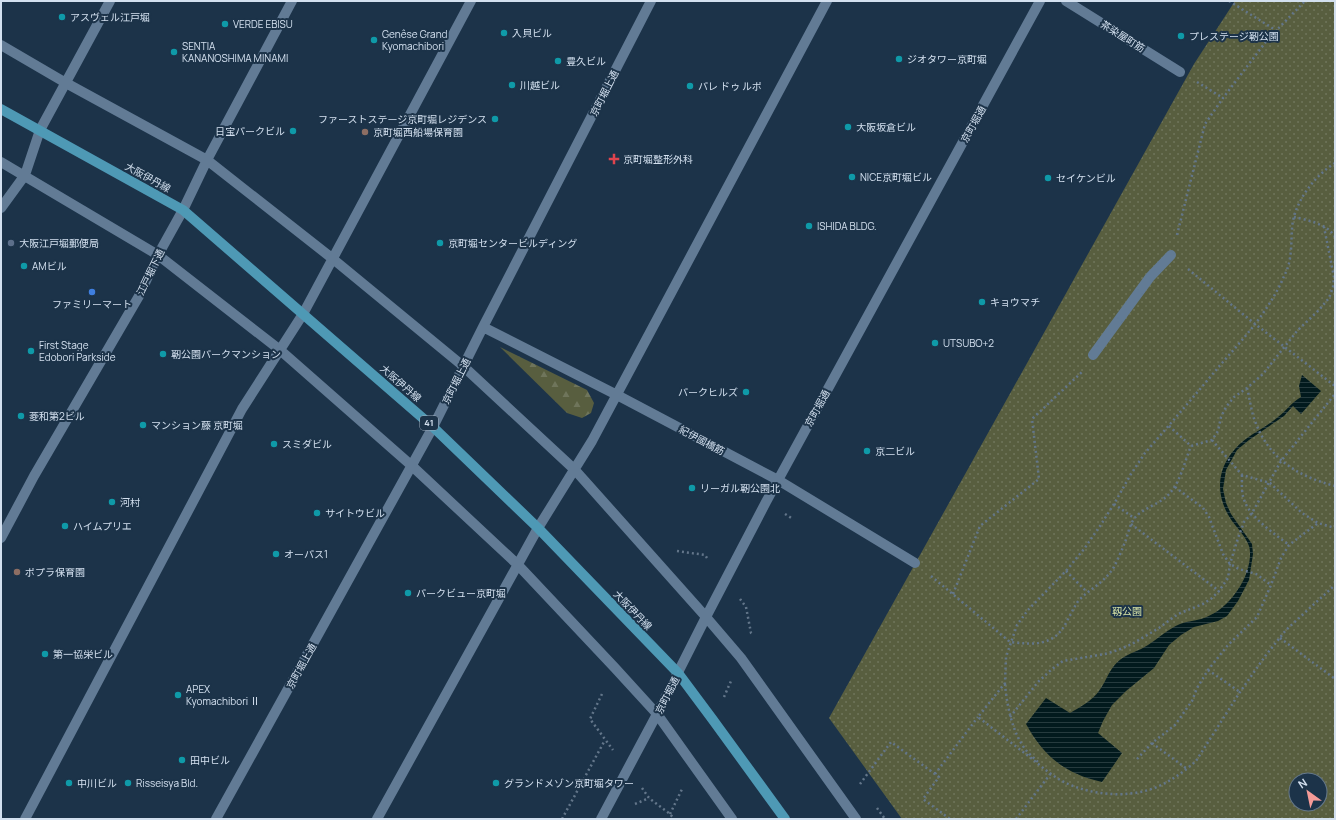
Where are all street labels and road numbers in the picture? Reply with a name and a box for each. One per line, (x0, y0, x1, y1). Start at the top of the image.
street label: 茶染屋町筋 (1098, 17, 1148, 55)
street label: 京町堀上通 (586, 68, 622, 118)
street label: 京町堀通 (957, 103, 989, 145)
street label: 大阪伊丹線 (123, 159, 173, 195)
street label: 江戸堀下通 (133, 246, 167, 298)
street label: 京町堀上通 (438, 356, 474, 406)
street label: 大阪伊丹線 (378, 361, 424, 405)
street label: 京町堀通 (801, 387, 833, 429)
road number: 41 (420, 416, 438, 430)
street label: 紀伊國橋筋 (677, 422, 727, 458)
street label: 大阪伊丹線 (611, 587, 655, 633)
street label: 京町堀上通 (283, 641, 319, 691)
street label: 京町堀通 (652, 674, 682, 716)

